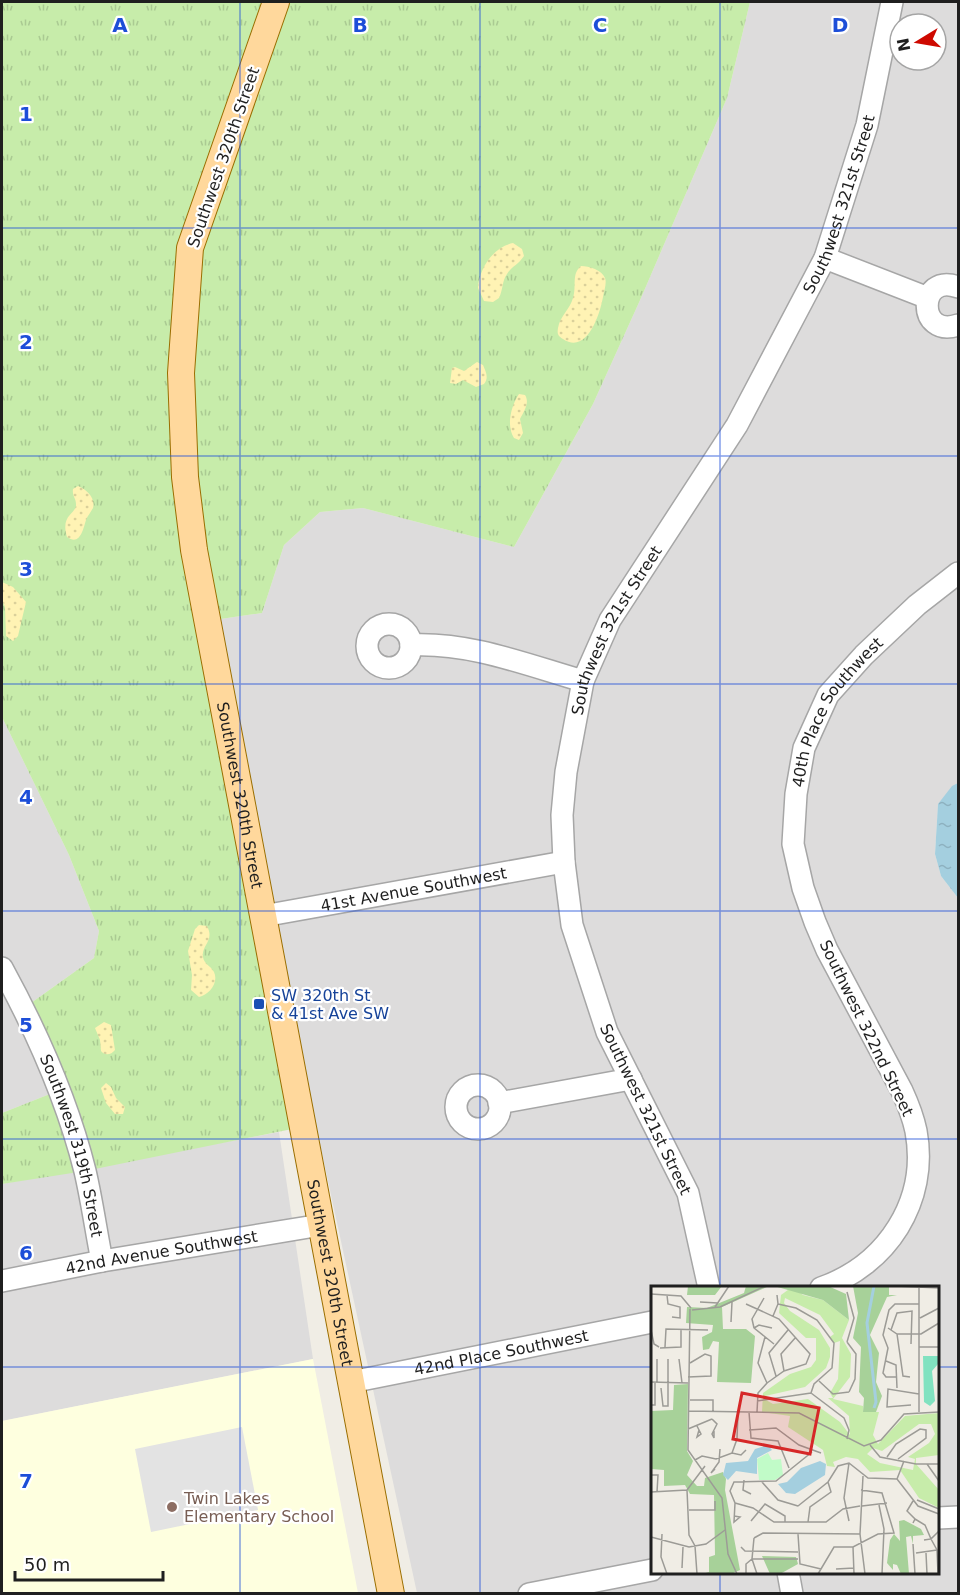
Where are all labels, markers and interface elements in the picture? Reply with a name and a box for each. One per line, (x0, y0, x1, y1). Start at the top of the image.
north arrow (888, 12, 948, 72)
text: A (112, 13, 128, 37)
text: B (352, 13, 368, 37)
text: C (593, 13, 607, 37)
text: D (832, 13, 848, 37)
text: N (893, 36, 914, 53)
street label: Southwest 320th Street (184, 64, 263, 250)
text: 1 (19, 102, 33, 126)
street label: Southwest 321st Street (799, 113, 879, 297)
text: 2 (19, 330, 33, 354)
street label: Southwest 321st Street (568, 542, 666, 717)
text: 3 (19, 557, 33, 581)
street label: 40th Place Southwest (788, 633, 887, 789)
street label: Southwest 320th Street (213, 700, 267, 890)
text: 4 (19, 785, 33, 809)
street label: 41st Avenue Southwest (319, 863, 508, 915)
street label: Southwest 322nd Street (816, 937, 918, 1119)
place label: SW 320th St & 41st Ave SW (271, 986, 389, 1023)
marker: SW 320th St & 41st Ave SW (252, 997, 266, 1011)
text: 5 (19, 1013, 33, 1037)
street label: Southwest 321st Street (596, 1021, 695, 1198)
street label: Southwest 319th Street (36, 1051, 106, 1239)
street label: Southwest 320th Street (303, 1178, 357, 1368)
street label: 42nd Avenue Southwest (64, 1227, 259, 1278)
text: 6 (19, 1241, 33, 1265)
inset map (651, 1286, 939, 1574)
street label: 42nd Place Southwest (412, 1326, 590, 1379)
text: 7 (19, 1469, 33, 1493)
place label: Twin Lakes Elementary School (183, 1489, 334, 1526)
marker: Twin Lakes Elementary School (165, 1500, 179, 1514)
scale bar (15, 1544, 164, 1582)
text: 50 m (24, 1554, 70, 1575)

